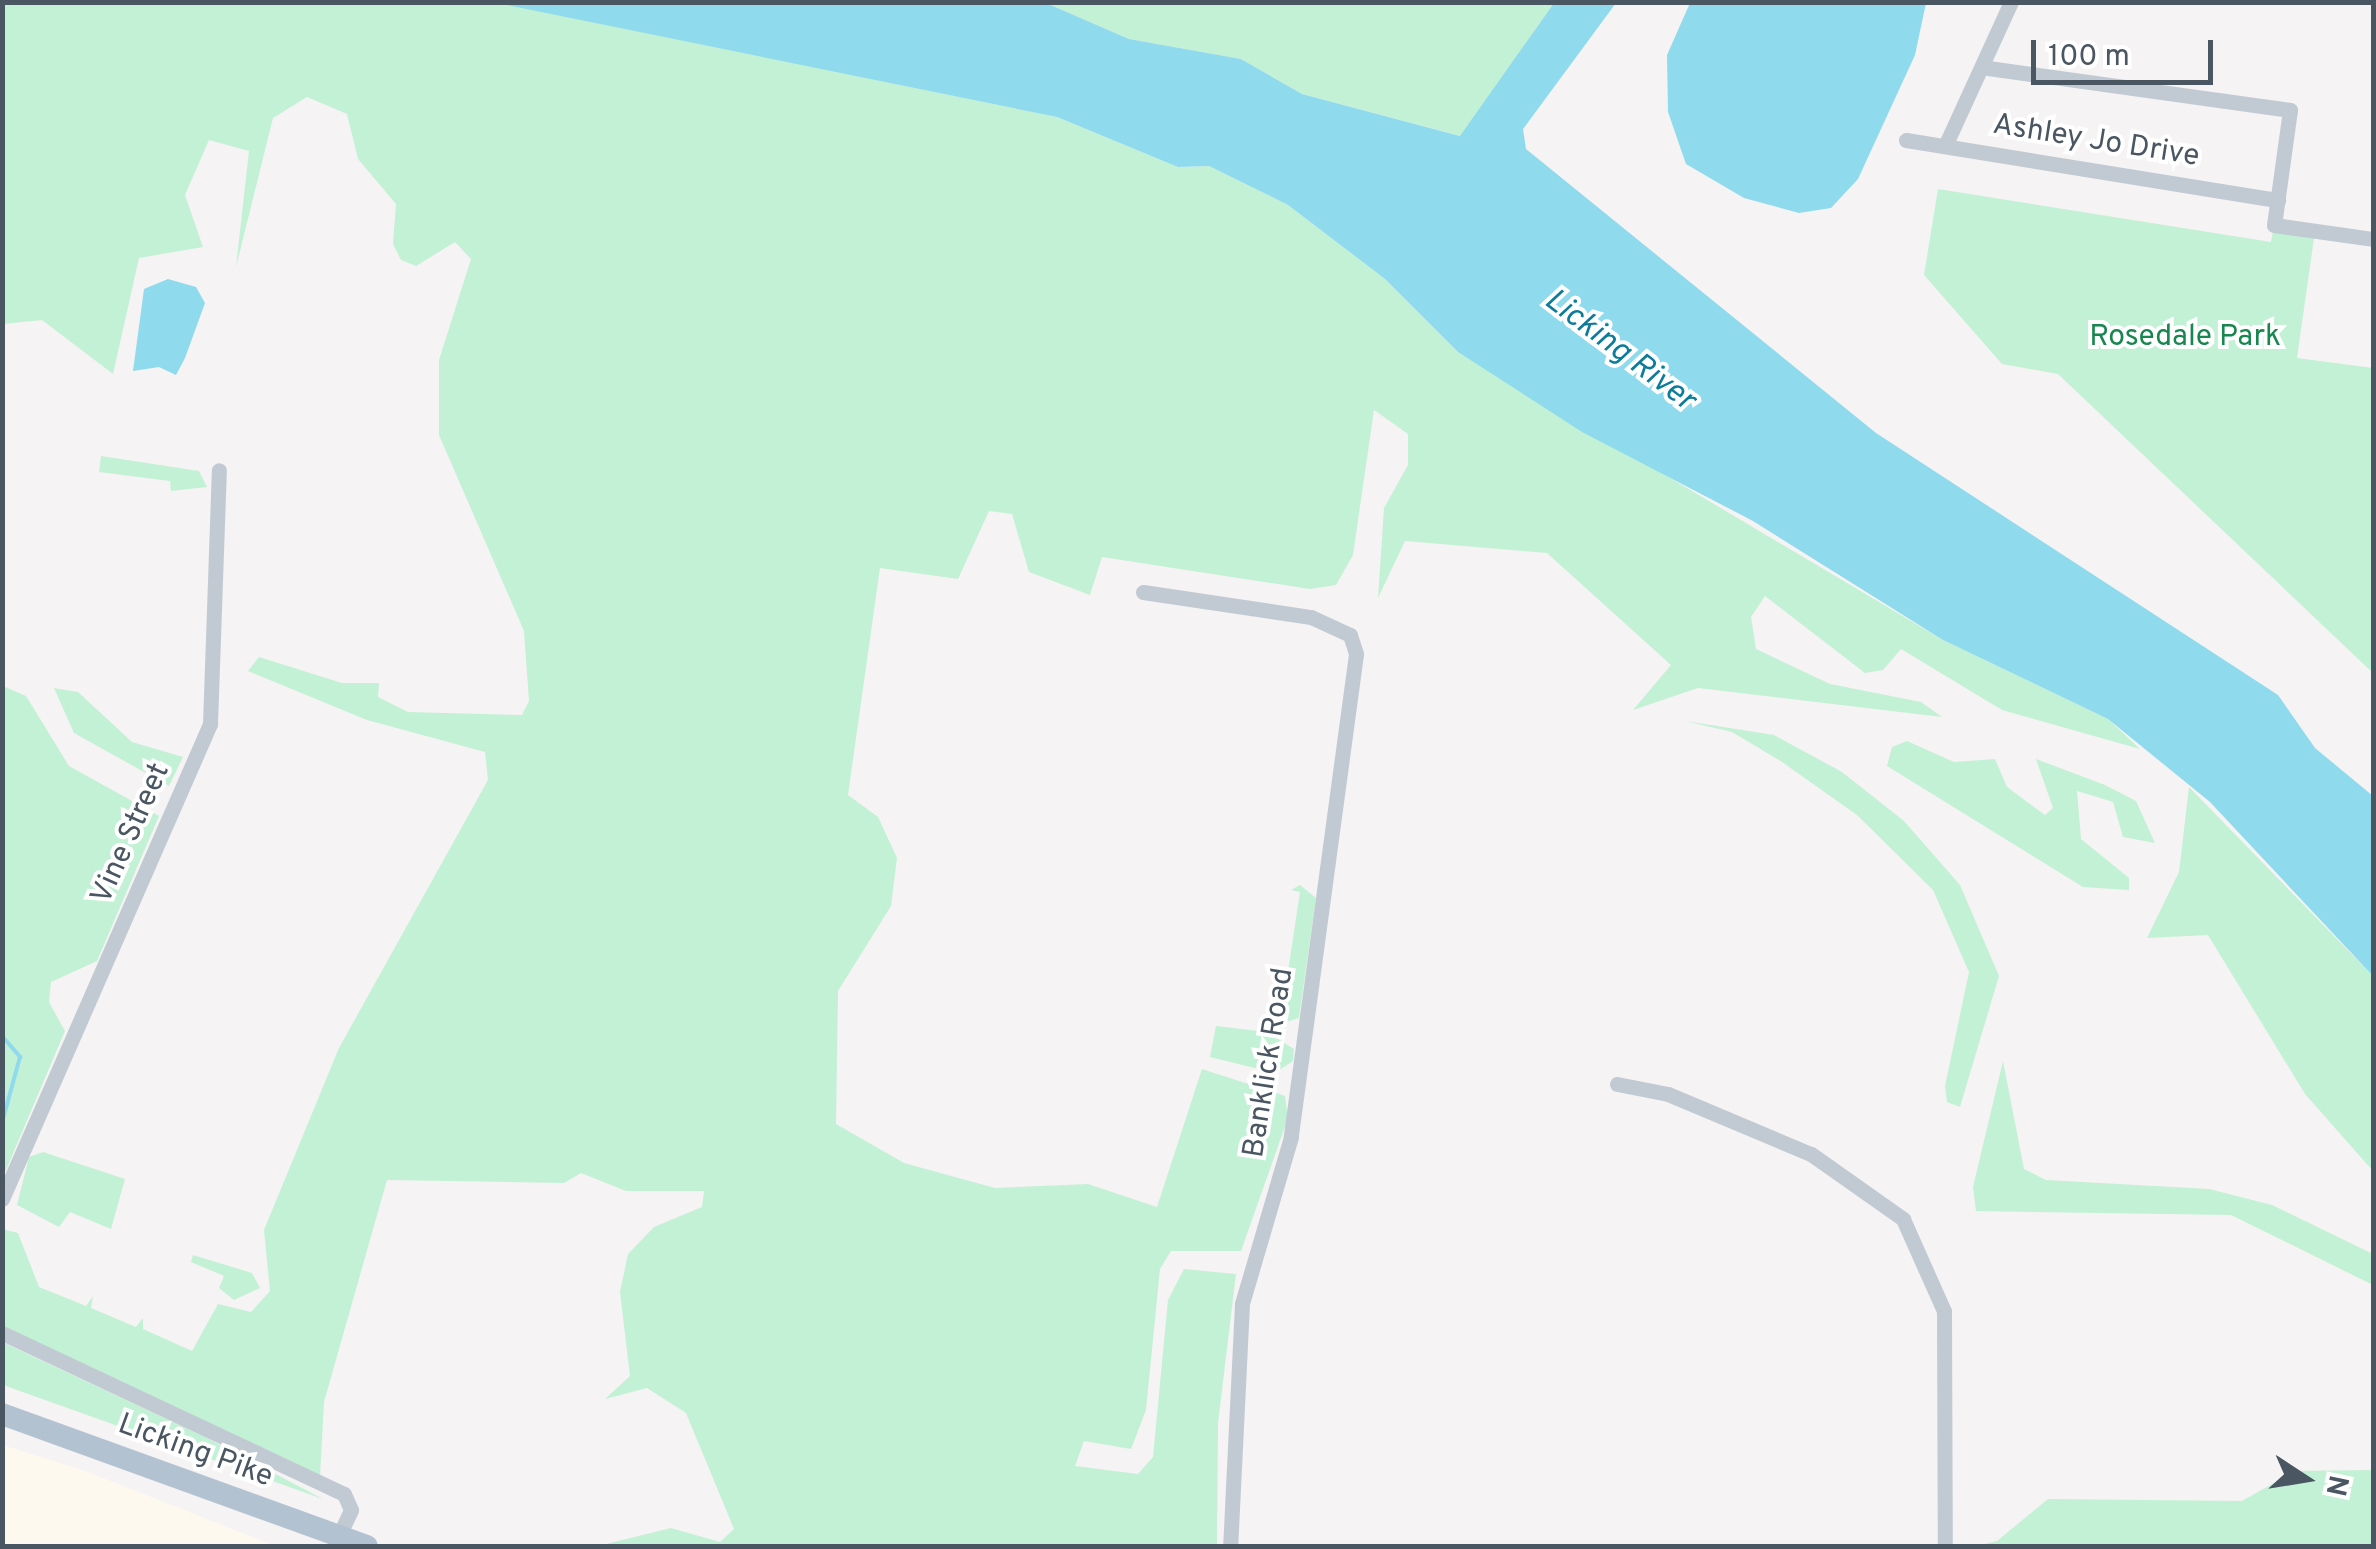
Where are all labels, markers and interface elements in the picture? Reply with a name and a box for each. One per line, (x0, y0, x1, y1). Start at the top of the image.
scale bar (2036, 20, 2218, 82)
text: 100 m (2048, 39, 2130, 76)
street label: Ashley Jo Drive (1990, 108, 2202, 176)
water label: Licking River (1536, 282, 1702, 420)
park label: Rosedale Park (2089, 320, 2281, 356)
street label: Vine Street (85, 758, 179, 910)
street label: Banklick Road (1237, 965, 1303, 1161)
street label: Licking Pike (113, 1407, 277, 1497)
north arrow (2256, 1429, 2356, 1529)
text: N (2316, 1472, 2355, 1499)

